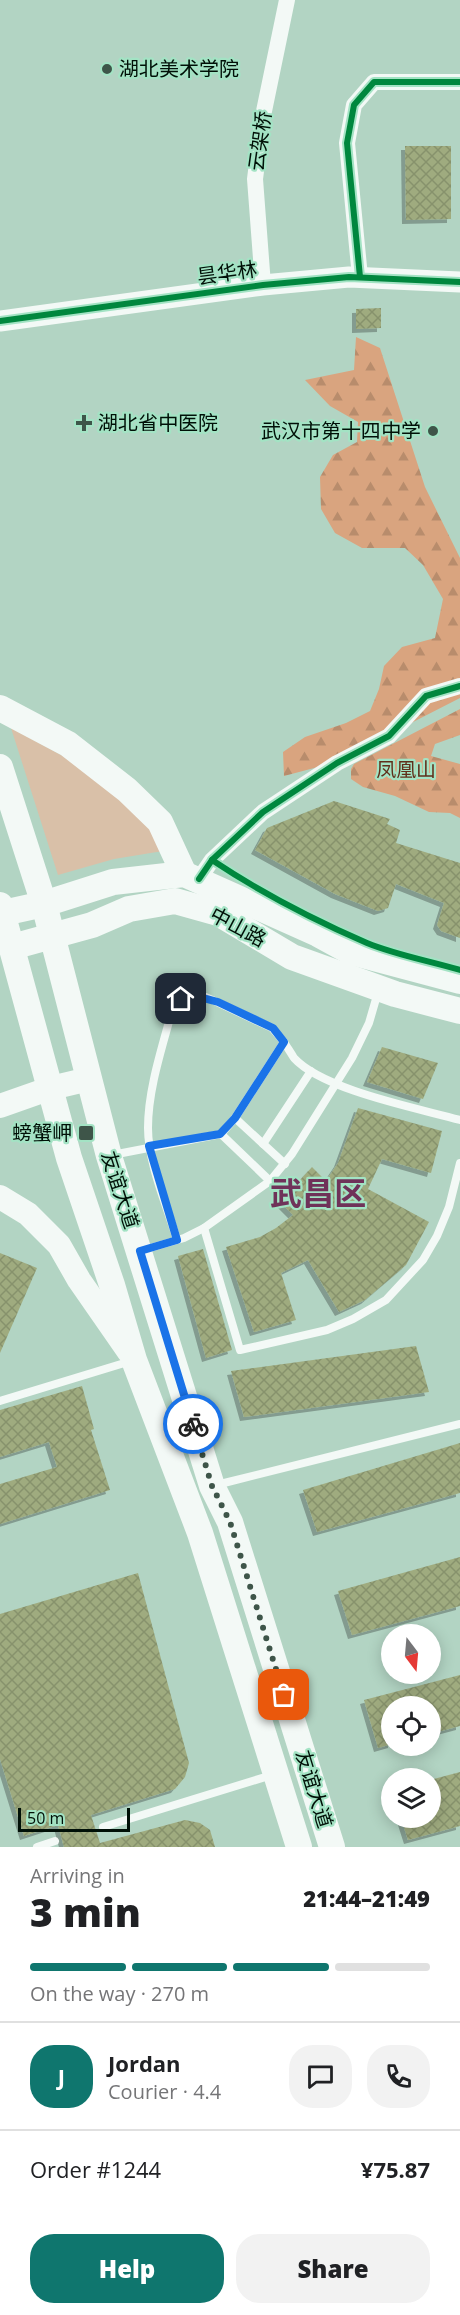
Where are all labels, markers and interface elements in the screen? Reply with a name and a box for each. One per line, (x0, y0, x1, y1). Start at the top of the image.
place label: 湖北美术学院 (119, 55, 239, 82)
marker: 湖北美术学院 (100, 62, 114, 76)
street label: 云架桥 (242, 109, 277, 173)
street label: 昙华林 (195, 255, 259, 290)
place label: 湖北省中医院 (98, 409, 218, 436)
marker: 湖北省中医院 (75, 414, 93, 432)
place label: 武汉市第十四中学 (261, 417, 421, 444)
marker: 武汉市第十四中学 (426, 424, 440, 438)
park label: 凤凰山 (376, 756, 436, 783)
street label: 中山路 (205, 901, 271, 953)
pin (155, 973, 206, 1024)
icon: home (164, 982, 197, 1015)
place label: 螃蟹岬 (12, 1119, 72, 1146)
marker: 螃蟹岬 (77, 1124, 95, 1142)
street label: 友谊大道 (95, 1148, 146, 1232)
district label: 武昌区 (270, 1171, 366, 1214)
courier (163, 1394, 223, 1454)
icon: bike (177, 1408, 210, 1441)
north arrow (381, 1624, 441, 1684)
map controls (381, 1624, 441, 1828)
pin (258, 1669, 309, 1720)
icon: bag (267, 1678, 300, 1711)
button: locate (381, 1696, 441, 1756)
street label: 友谊大道 (290, 1747, 339, 1831)
button: layers (381, 1768, 441, 1828)
scale bar (18, 1805, 130, 1832)
text: 50 m (27, 1807, 64, 1829)
text: Arriving in (30, 1862, 125, 1889)
text: 21:44–21:49 (303, 1883, 430, 1913)
text: 3 min (30, 1885, 141, 1938)
text: On the way · 270 m (30, 1980, 209, 2007)
button: chat (289, 2045, 352, 2108)
button: phone (367, 2045, 430, 2108)
text: Jordan (108, 2048, 181, 2078)
text: J (58, 2061, 65, 2091)
text: Courier · 4.4 (108, 2078, 221, 2105)
text: Order #1244 (30, 2154, 161, 2184)
text: ¥75.87 (361, 2154, 430, 2184)
button: Help (30, 2234, 224, 2303)
button: Share (236, 2234, 430, 2303)

